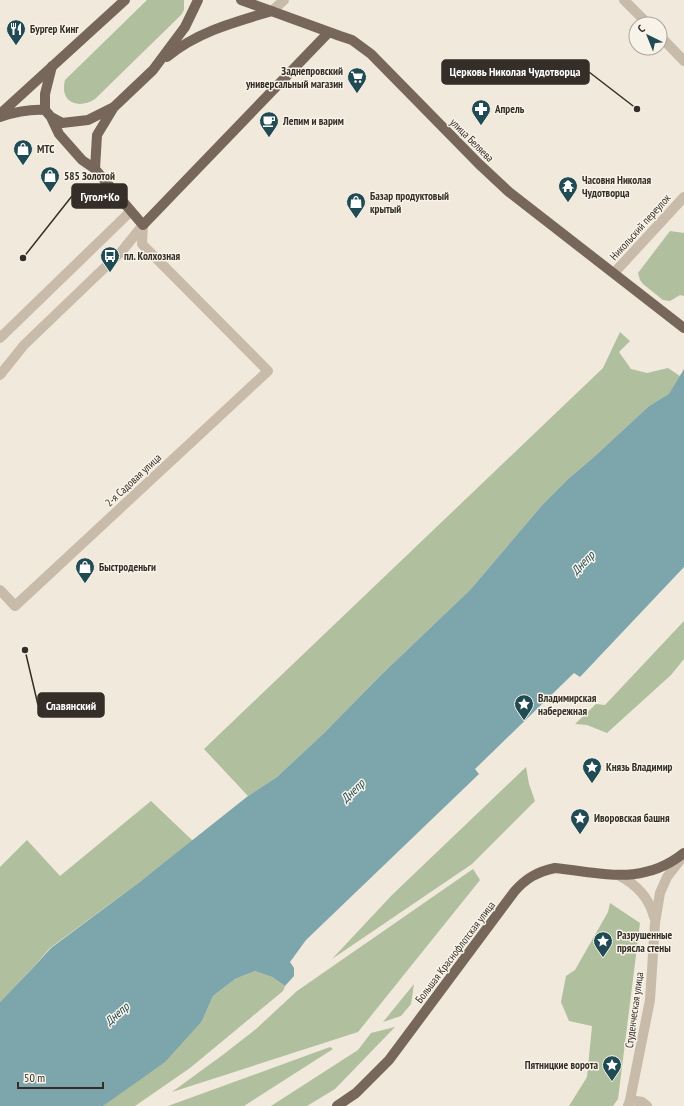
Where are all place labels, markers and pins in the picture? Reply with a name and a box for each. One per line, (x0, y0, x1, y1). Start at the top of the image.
restaurant icon: Бургер Кинг (5, 18, 27, 46)
place label: Бургер Кинг (30, 22, 79, 36)
callout: Церковь Николая Чудотворца (442, 60, 589, 84)
place label: Заднепровский универсальный магазин (245, 64, 343, 91)
supermarket icon: Заднепровский универсальный магазин (346, 66, 368, 94)
pharmacy icon: Апрель (470, 98, 492, 126)
place label: Апрель (494, 102, 525, 116)
cafe icon: Лепим и варим (258, 110, 280, 138)
place label: Лепим и варим (282, 114, 344, 128)
shop icon: МТС (12, 138, 34, 166)
place label: МТС (37, 142, 54, 156)
shop icon: 585 Золотой (39, 165, 61, 193)
place label: 585 Золотой (64, 169, 115, 183)
place label: Часовня Николая Чудотворца (582, 173, 651, 200)
temple icon: Часовня Николая Чудотворца (557, 175, 579, 203)
callout: Гугол+Ко (72, 184, 127, 208)
place label: Базар продуктовый крытый (370, 189, 449, 216)
shop icon: Базар продуктовый крытый (345, 191, 367, 219)
bus stop icon: пл. Колхозная (99, 245, 121, 273)
place label: пл. Колхозная (124, 249, 181, 263)
shop icon: Быстроденьги (74, 556, 96, 584)
place label: Быстроденьги (99, 560, 156, 574)
place label: Владимирская набережная (538, 691, 597, 718)
callout: Славянский (38, 693, 104, 717)
place icon: Владимирская набережная (513, 693, 535, 721)
place icon: Князь Владимир (581, 756, 603, 784)
place label: Князь Владимир (606, 760, 673, 774)
place icon: Иворовская башня (569, 807, 591, 835)
place label: Иворовская башня (594, 811, 670, 825)
place label: Разрушенные прясла стены (617, 928, 673, 955)
place icon: Разрушенные прясла стены (592, 930, 614, 958)
place icon: Пятницкие ворота (601, 1054, 623, 1082)
place label: Пятницкие ворота (525, 1058, 598, 1072)

